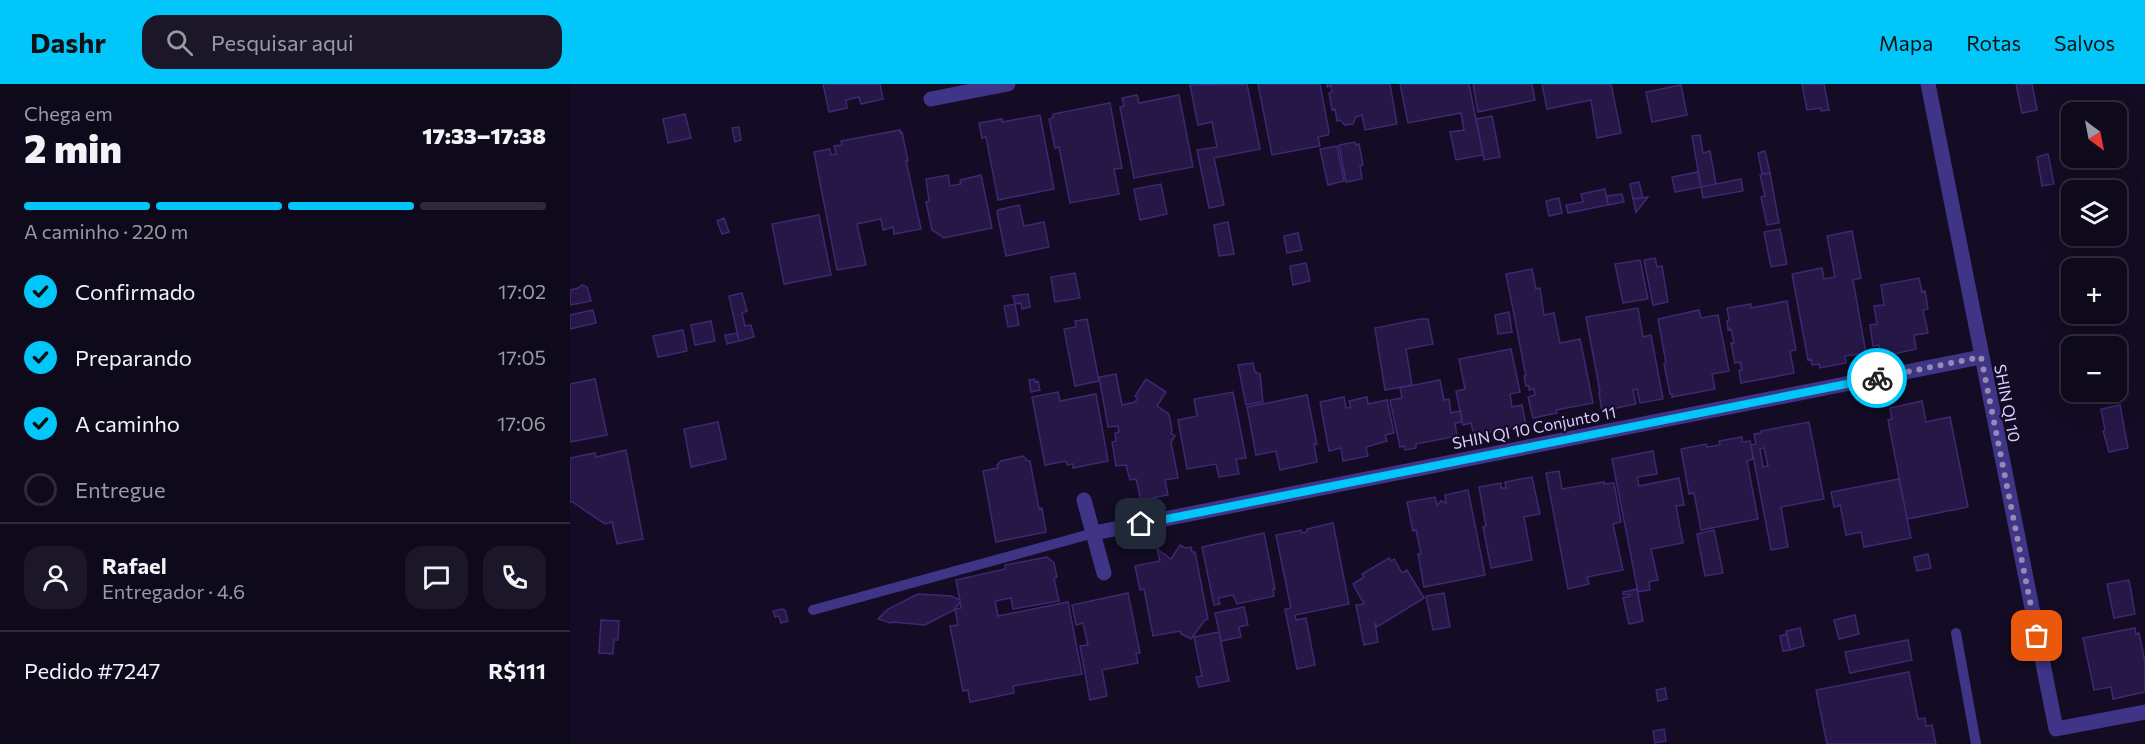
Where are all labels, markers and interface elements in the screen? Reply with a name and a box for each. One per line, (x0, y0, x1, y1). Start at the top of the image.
search box (142, 15, 562, 69)
text: Dashr (30, 25, 106, 59)
icon: search (163, 26, 196, 59)
text: Pesquisar aqui (211, 29, 354, 56)
text: Mapa (1879, 30, 1933, 55)
text: Rotas (1966, 30, 2021, 55)
text: Salvos (2054, 30, 2115, 55)
text: Chega em (24, 101, 113, 125)
north arrow (2061, 102, 2127, 168)
map controls (2061, 102, 2127, 402)
text: 17:33–17:38 (422, 122, 546, 149)
text: 2 min (24, 123, 122, 171)
button: layers (2061, 180, 2127, 246)
text: A caminho · 220 m (24, 219, 188, 243)
button: + (2061, 258, 2127, 324)
icon: check (24, 275, 57, 308)
text: Confirmado (75, 278, 196, 305)
text: 17:02 (498, 279, 546, 303)
button: − (2061, 336, 2127, 402)
icon: check (24, 341, 57, 374)
text: Preparando (75, 344, 192, 371)
text: 17:05 (498, 345, 546, 369)
courier (1847, 348, 1907, 408)
icon: bike (1861, 362, 1894, 395)
street label: SHIN QI 10 (1991, 362, 2025, 444)
street label: SHIN QI 10 Conjunto 11 (1450, 402, 1618, 452)
icon: check (24, 407, 57, 440)
text: A caminho (75, 410, 180, 437)
text: 17:06 (497, 411, 546, 435)
text: Entregue (75, 476, 166, 503)
pin (1115, 498, 1166, 549)
icon: home (1124, 507, 1157, 540)
button: person (24, 546, 87, 609)
button: chat (405, 546, 468, 609)
button: phone (483, 546, 546, 609)
text: Rafael (102, 552, 167, 579)
text: Entregador · 4.6 (102, 579, 245, 603)
pin (2011, 610, 2062, 661)
icon: bag (2020, 619, 2053, 652)
text: Pedido #7247 (24, 657, 160, 684)
text: R$111 (488, 657, 546, 684)

